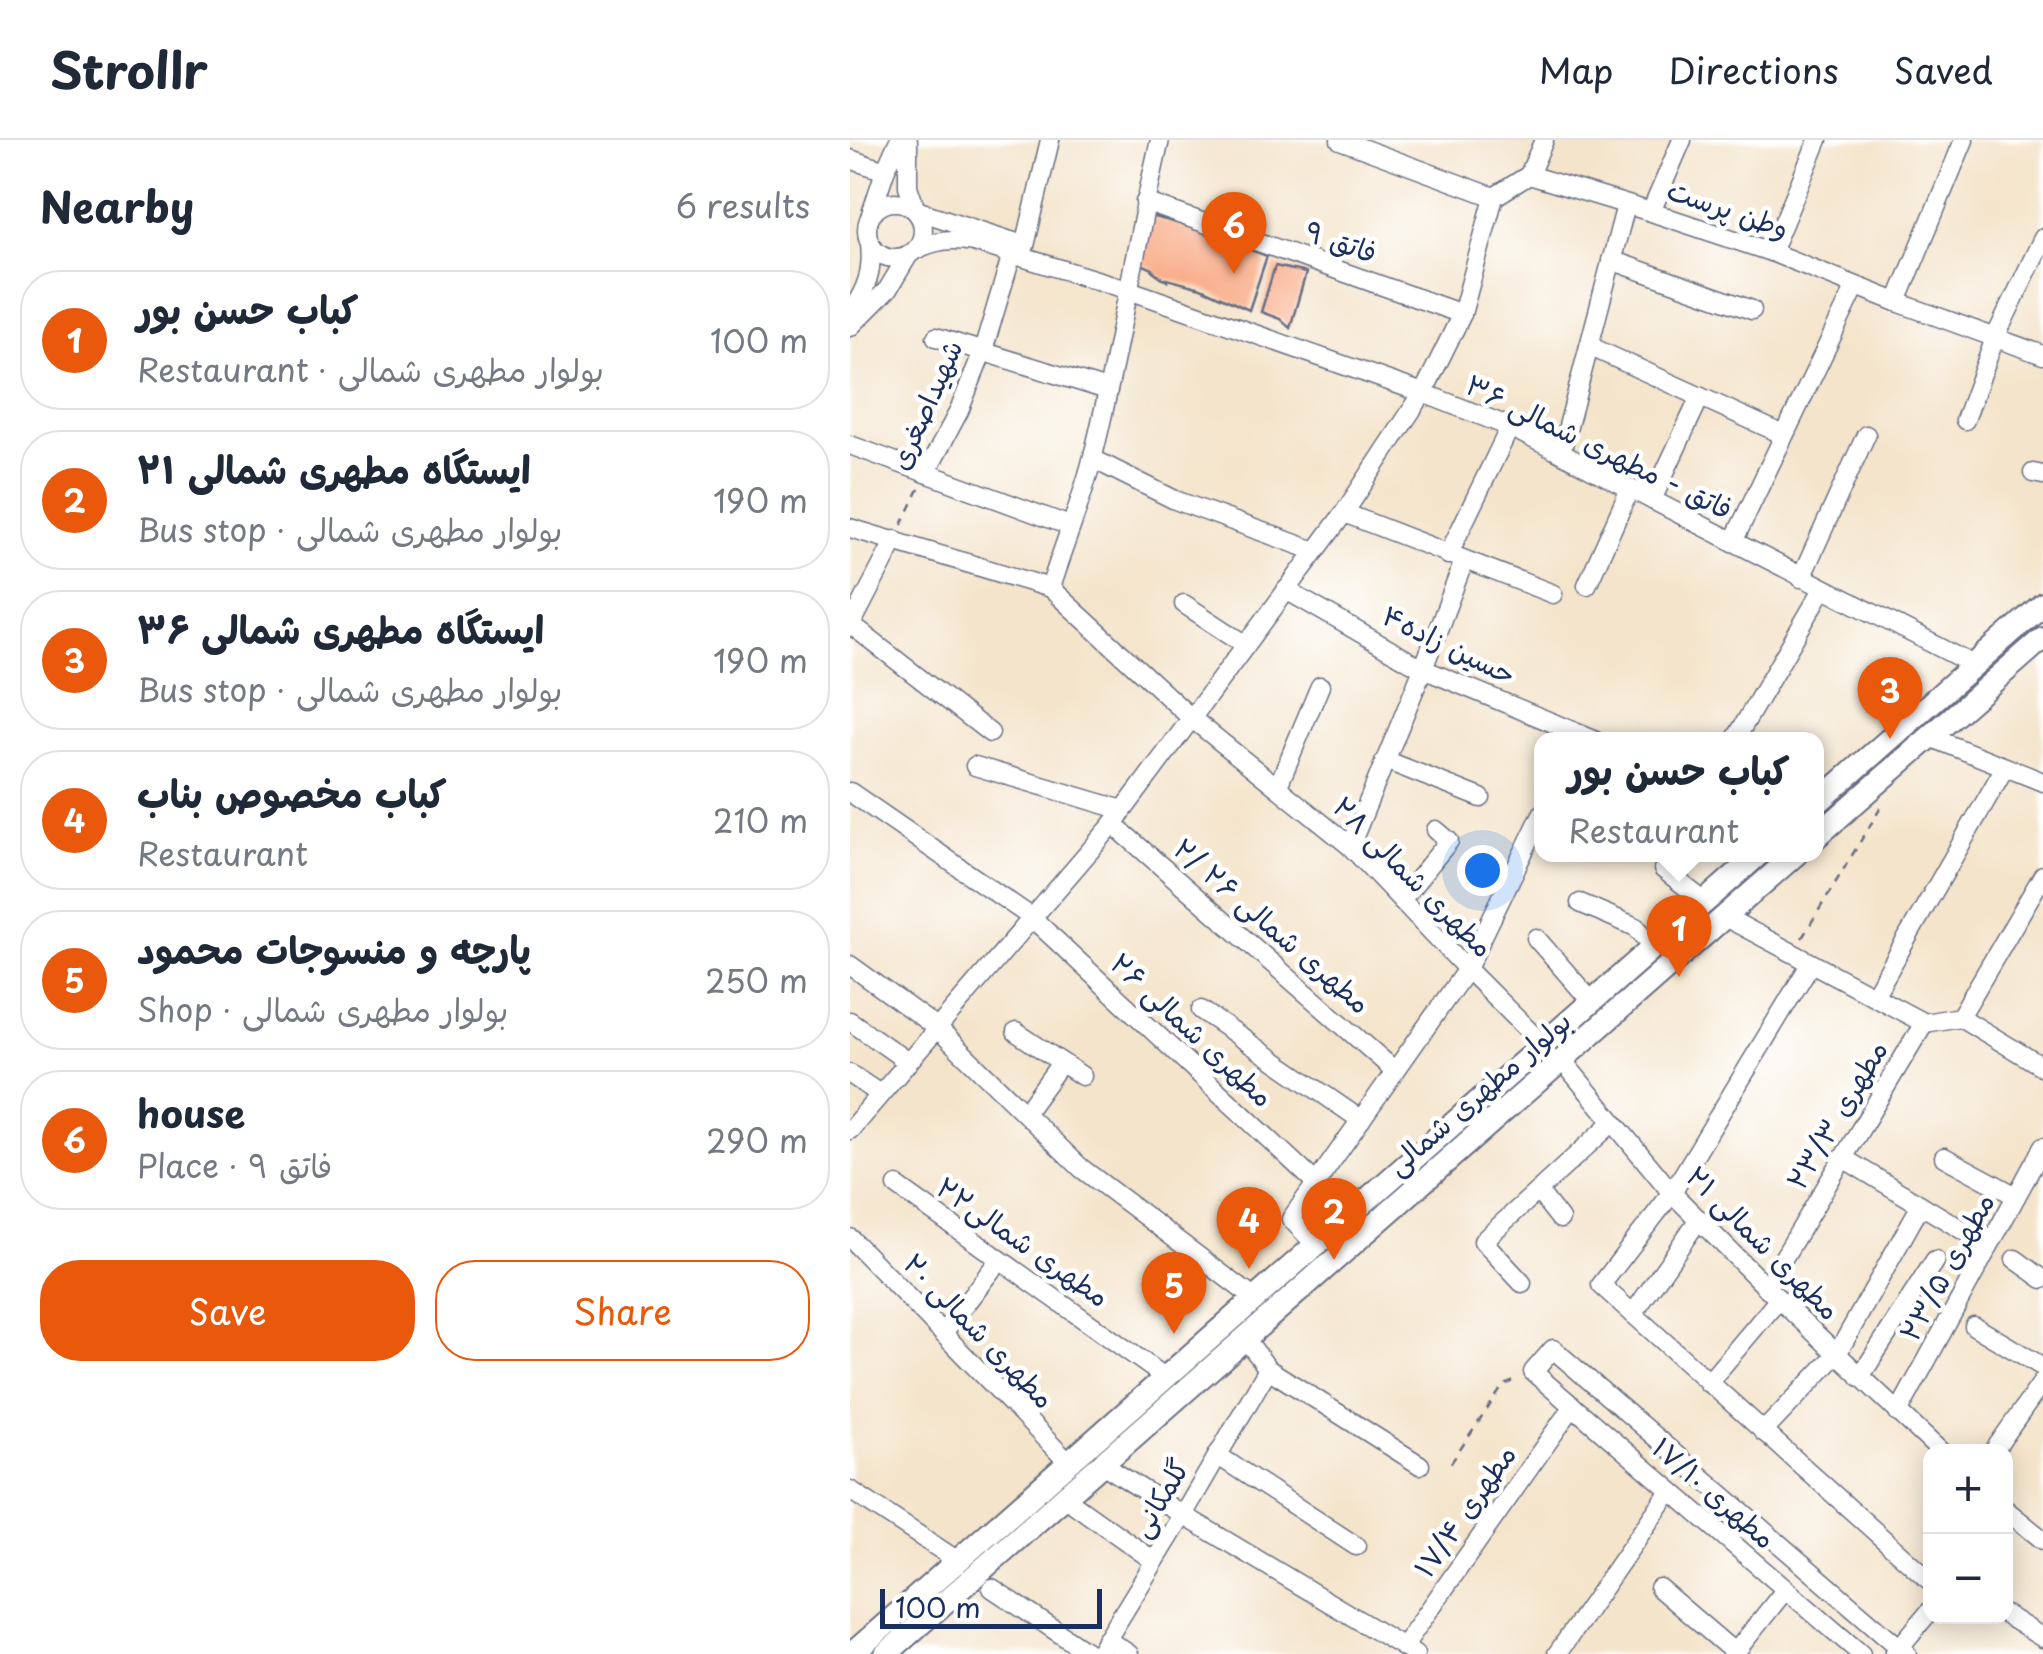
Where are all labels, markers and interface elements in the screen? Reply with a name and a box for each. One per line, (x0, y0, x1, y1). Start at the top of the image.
text: Strollr (50, 33, 208, 105)
text: Map (1539, 43, 1613, 96)
text: Directions (1668, 43, 1839, 96)
text: Saved (1894, 43, 1993, 96)
street label: وطن پرست (1662, 167, 1795, 248)
text: Nearby (40, 174, 194, 237)
text: 6 results (676, 181, 810, 229)
pin: 6 (1202, 192, 1266, 274)
street label: فاتق ۹ (1300, 208, 1383, 273)
text: كباب حسن بور (137, 280, 358, 337)
text: 1 (67, 316, 82, 364)
text: 100 m (710, 316, 808, 364)
street label: شهیداصغری (877, 332, 972, 476)
text: Restaurant · بولوار مطهری شمالی (137, 345, 604, 393)
street label: فاتق - مطهری شمالی ۳۶ (1459, 362, 1741, 529)
text: ایستگاه مطهری شمالی ۲۱ (137, 440, 531, 497)
text: 2 (63, 476, 86, 524)
text: 190 m (713, 476, 808, 524)
text: Bus stop · بولوار مطهری شمالی (137, 505, 562, 553)
street label: حسین زاده۴ (1375, 593, 1524, 695)
text: ایستگاه مطهری شمالی ۳۶ (137, 600, 544, 657)
text: 3 (64, 636, 85, 684)
text: 190 m (713, 636, 808, 684)
pin: 3 (1858, 656, 1922, 739)
text: Bus stop · بولوار مطهری شمالی (137, 665, 562, 713)
popup (1534, 732, 1824, 862)
text: كباب حسن بور (1568, 741, 1790, 798)
text: كباب مخصوص بناب (137, 764, 447, 821)
street label: مطهری شمالی ۲۸ (1324, 785, 1505, 966)
text: 4 (64, 796, 85, 844)
text: 210 m (713, 796, 808, 844)
text: Restaurant (1568, 806, 1739, 854)
street label: مطهری شمالی ۲۶ /۲ (1165, 827, 1381, 1023)
text: Restaurant (137, 829, 308, 877)
your location (1457, 845, 1508, 896)
pin: 1 (1646, 894, 1712, 977)
text: پارچه و منسوجات محمود (137, 920, 531, 977)
street label: مطهری شمالی ۲۶ (1101, 942, 1285, 1116)
text: 5 (64, 956, 85, 1004)
text: 250 m (705, 956, 808, 1004)
text: Shop · بولوار مطهری شمالی (137, 985, 508, 1033)
street label: بولوار مطهری شمالی (1376, 999, 1580, 1185)
street label: مطهری ۲۳/۳ (1774, 1031, 1897, 1197)
text: house (137, 1084, 245, 1141)
text: 6 (63, 1116, 86, 1164)
text: 290 m (706, 1116, 808, 1164)
text: Place · فاتق ۹ (137, 1141, 332, 1189)
street label: مطهری شمالی ۲۱ (1677, 1155, 1851, 1329)
street label: مطهری شمالی۲۲ (928, 1165, 1119, 1317)
pin: 2 (1302, 1178, 1366, 1260)
street label: مطهری ۲۳/۵ (1887, 1184, 2004, 1348)
pin: 4 (1216, 1186, 1282, 1269)
street label: مطهری شمالی ۲۰ (894, 1242, 1066, 1418)
pin: 5 (1142, 1252, 1206, 1334)
button: Save (40, 1260, 415, 1361)
button: Share (435, 1260, 810, 1361)
street label: مطهری ۱۷/۱۰ (1644, 1426, 1786, 1558)
street label: مطهری ۱۷/۴ (1402, 1435, 1525, 1585)
map controls (1923, 1444, 2013, 1624)
button: + (1923, 1444, 2013, 1534)
street label: گلمکانی (1118, 1450, 1199, 1545)
button: − (1923, 1534, 2013, 1624)
scale bar (880, 1584, 1102, 1628)
text: 100 m (895, 1585, 981, 1628)

